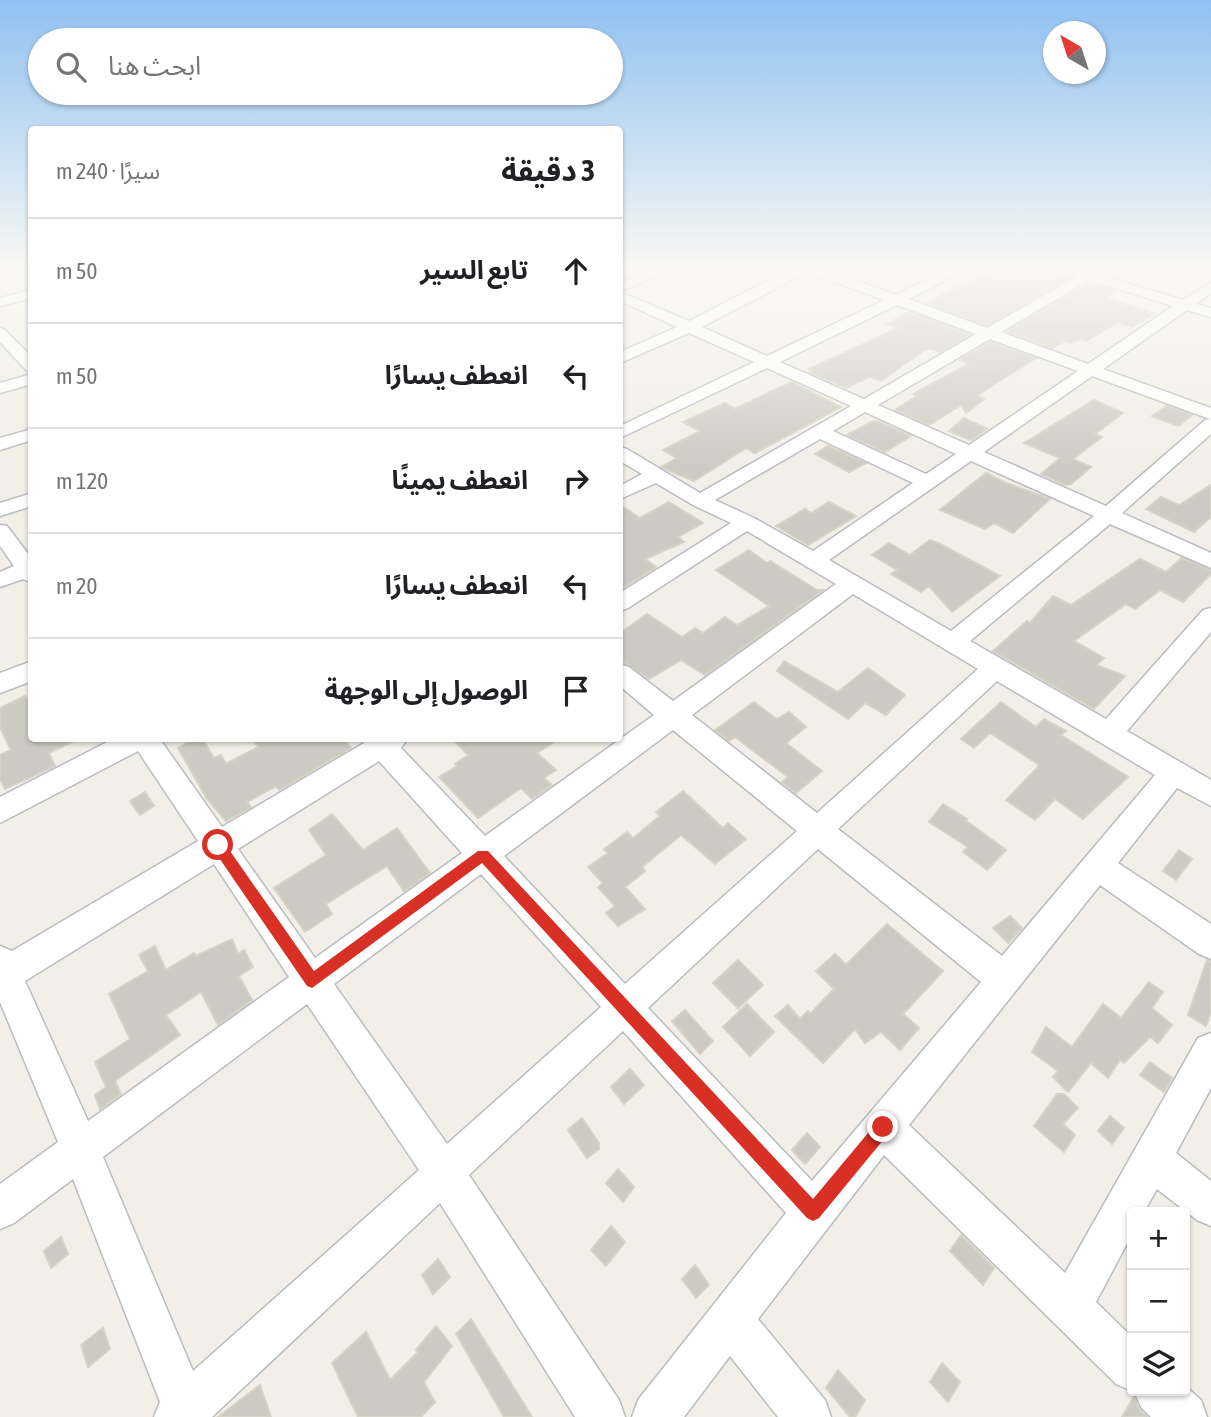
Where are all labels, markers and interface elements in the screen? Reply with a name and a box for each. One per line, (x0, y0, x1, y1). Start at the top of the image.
north arrow (1043, 21, 1106, 84)
search box (28, 28, 623, 105)
icon: search (52, 48, 90, 86)
text: ابحث هنا (108, 51, 201, 81)
text: 3 دقيقة (501, 153, 595, 187)
text: سيرًا · 240 m (56, 158, 160, 184)
icon: ahead (557, 252, 595, 290)
text: تابع السير (420, 255, 528, 285)
text: 50 m (56, 258, 97, 284)
icon: left (557, 357, 595, 395)
text: انعطف يسارًا (385, 360, 528, 390)
text: 50 m (56, 363, 97, 389)
icon: right (557, 462, 595, 500)
text: انعطف يمينًا (391, 465, 528, 495)
text: 120 m (56, 468, 108, 494)
icon: left (557, 567, 595, 605)
text: انعطف يسارًا (385, 570, 528, 600)
text: 20 m (56, 573, 97, 599)
icon: arrive (557, 672, 595, 710)
text: الوصول إلى الوجهة (325, 675, 528, 705)
route start (202, 829, 233, 860)
route end (867, 1111, 898, 1142)
map controls (1127, 1207, 1190, 1396)
button: + (1127, 1207, 1190, 1270)
button: − (1127, 1270, 1190, 1333)
button: layers (1127, 1333, 1190, 1396)

